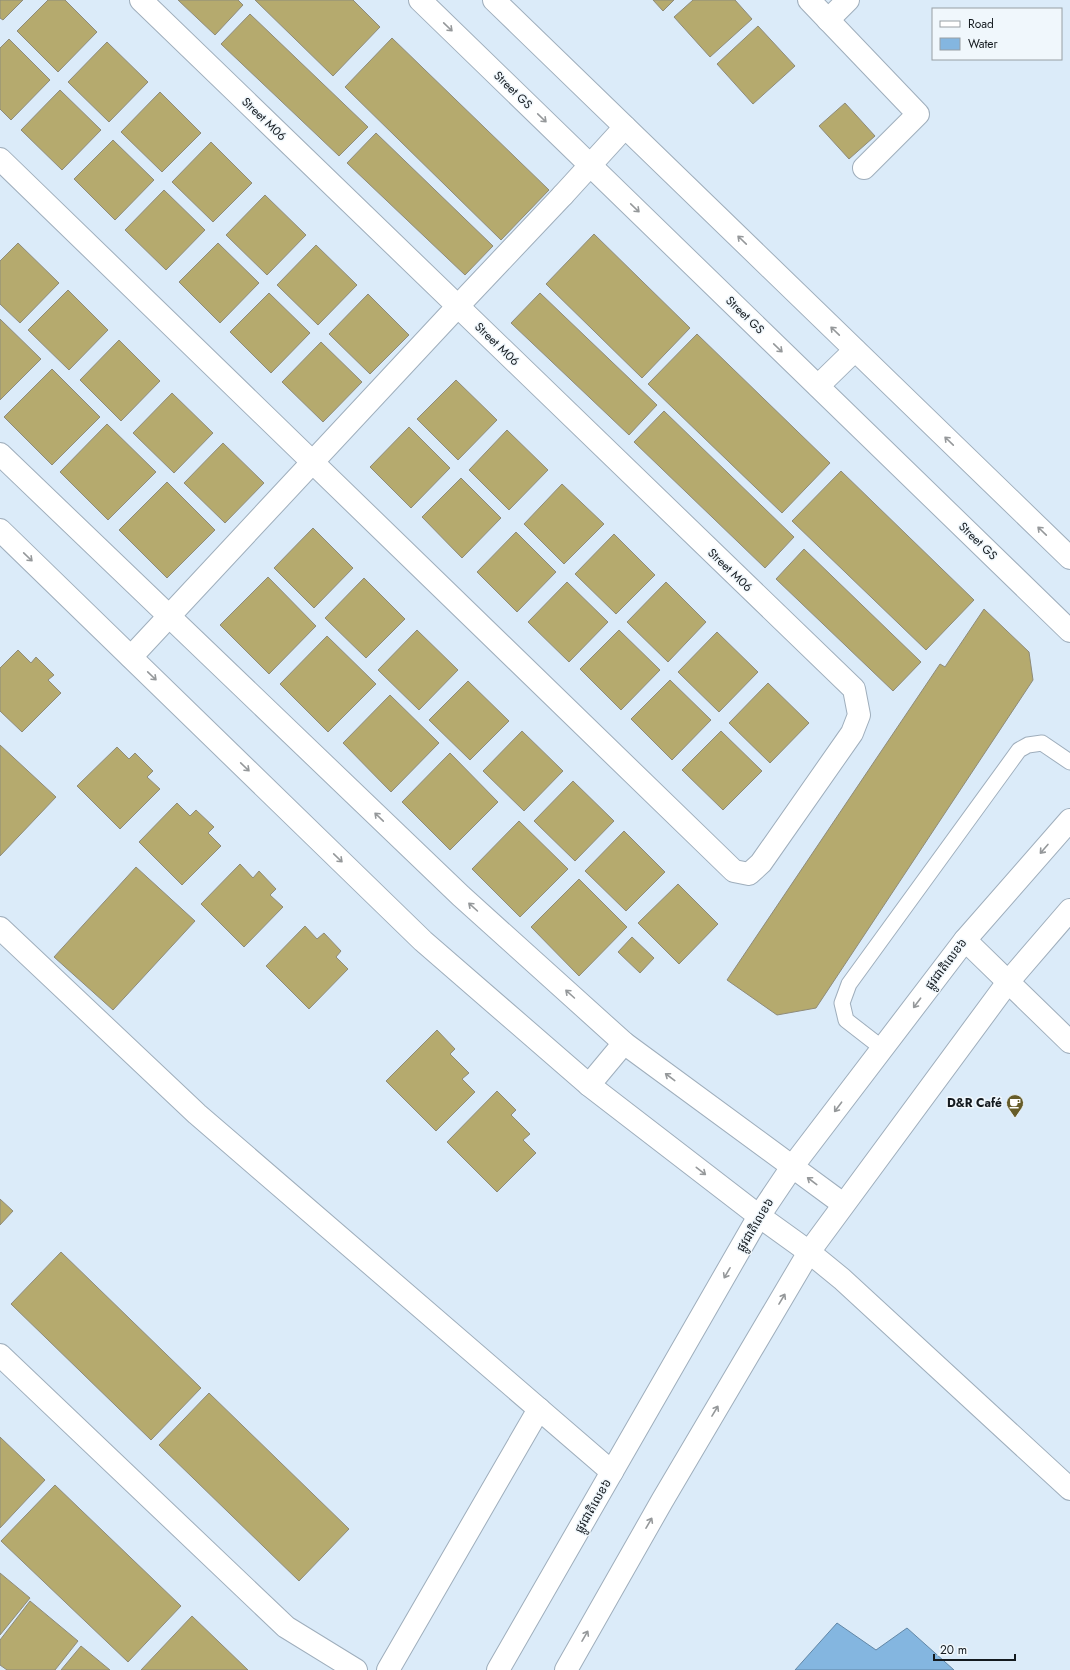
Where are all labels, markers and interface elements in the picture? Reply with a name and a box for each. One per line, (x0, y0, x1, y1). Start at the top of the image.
legend (932, 8, 1062, 60)
text: Road (968, 15, 994, 33)
one-way arrow (443, 22, 453, 32)
text: Water (968, 35, 999, 53)
street label: Street GS (489, 67, 537, 113)
street label: Street M06 (238, 93, 290, 145)
one-way arrow (537, 113, 547, 123)
one-way arrow (630, 203, 640, 213)
one-way arrow (737, 235, 747, 245)
street label: Street GS (721, 292, 769, 338)
street label: Street M06 (471, 318, 523, 370)
one-way arrow (830, 326, 840, 336)
one-way arrow (773, 343, 783, 352)
one-way arrow (944, 436, 954, 446)
street label: Street GS (954, 518, 1002, 564)
one-way arrow (1037, 526, 1047, 536)
street label: Street M06 (704, 544, 756, 596)
one-way arrow (23, 552, 33, 562)
one-way arrow (147, 671, 157, 681)
one-way arrow (240, 762, 250, 772)
one-way arrow (374, 812, 384, 822)
one-way arrow (1040, 844, 1049, 855)
one-way arrow (333, 853, 343, 863)
one-way arrow (468, 902, 478, 911)
street label: ផ្លូវជាតិលេខ៦ (921, 935, 973, 994)
one-way arrow (565, 989, 575, 999)
one-way arrow (912, 998, 921, 1009)
one-way arrow (664, 1073, 675, 1081)
cafe icon: D&R Café (1005, 1093, 1025, 1118)
place label: D&R Café (947, 1094, 1002, 1112)
one-way arrow (834, 1101, 842, 1112)
one-way arrow (695, 1167, 706, 1175)
one-way arrow (807, 1177, 818, 1185)
street label: ផ្លូវជាតិលេខ៦ (732, 1195, 780, 1256)
one-way arrow (722, 1267, 730, 1279)
one-way arrow (778, 1293, 786, 1305)
one-way arrow (712, 1405, 720, 1417)
street label: ផ្លូវជាតិលេខ៦ (570, 1475, 617, 1537)
one-way arrow (646, 1517, 654, 1529)
one-way arrow (582, 1630, 589, 1642)
scale bar (934, 1636, 1015, 1662)
text: 20 m (940, 1641, 967, 1659)

